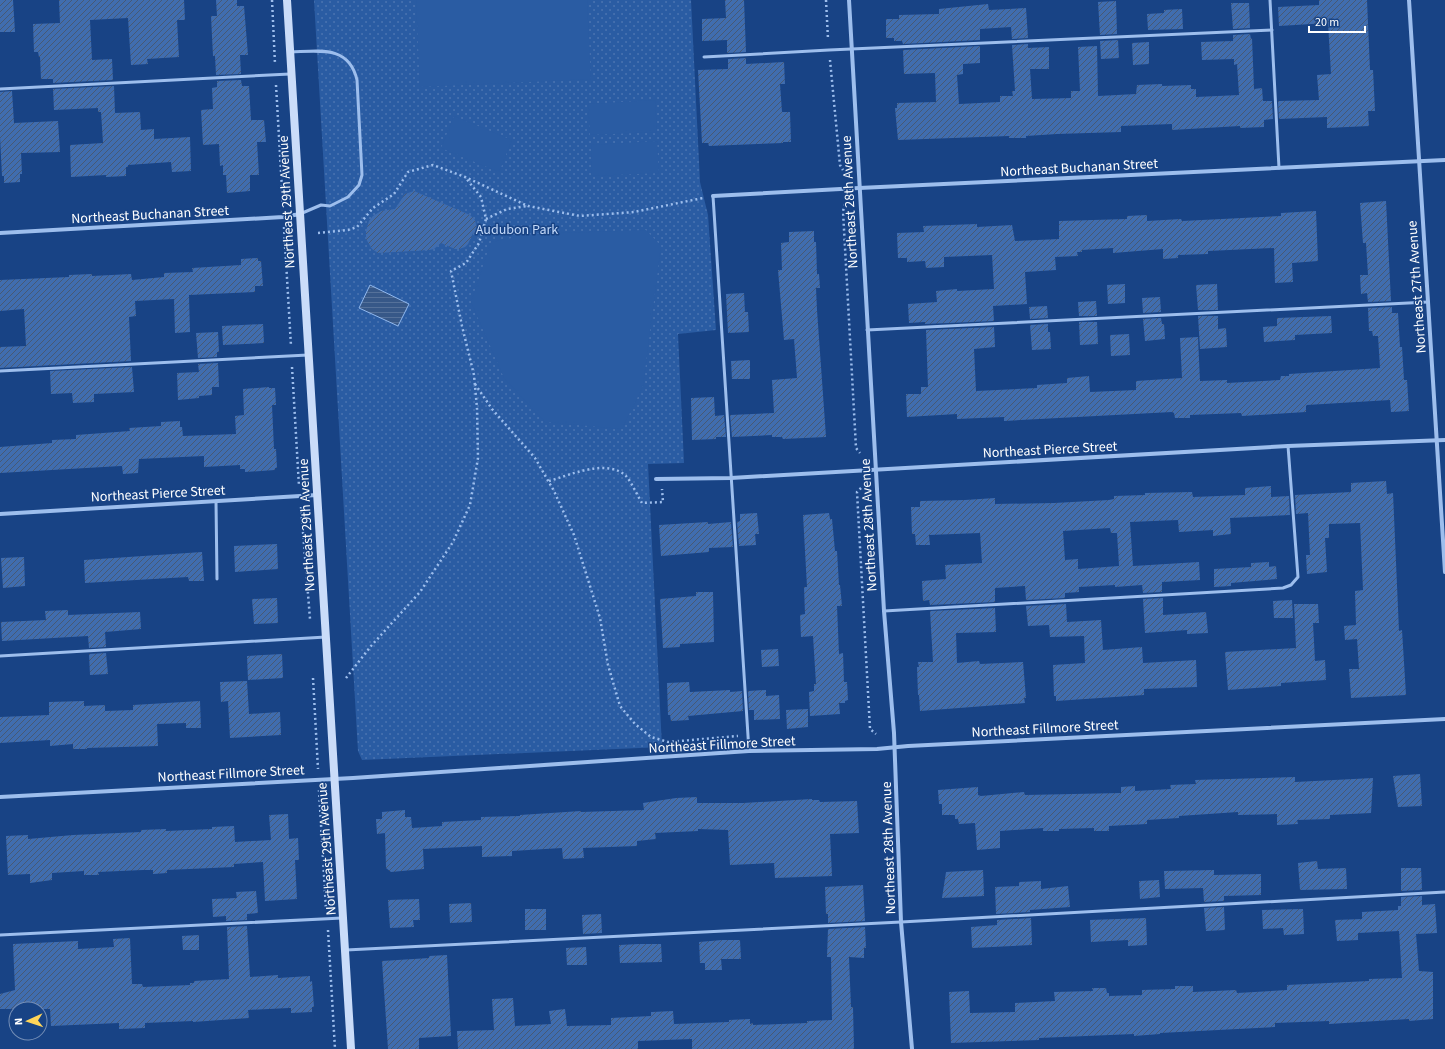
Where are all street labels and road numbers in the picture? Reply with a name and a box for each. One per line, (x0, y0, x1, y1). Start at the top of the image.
street label: Northeast 29th Avenue (274, 135, 300, 269)
street label: Northeast 28th Avenue (837, 135, 863, 269)
street label: Northeast Buchanan Street (1000, 154, 1159, 182)
street label: Northeast Buchanan Street (71, 201, 230, 229)
street label: Northeast 27th Avenue (1402, 220, 1432, 354)
street label: Northeast Pierce Street (982, 436, 1118, 464)
street label: Northeast 29th Avenue (294, 458, 320, 592)
street label: Northeast 28th Avenue (856, 458, 882, 592)
street label: Northeast Pierce Street (90, 480, 226, 508)
street label: Northeast Fillmore Street (971, 715, 1119, 743)
street label: Northeast Fillmore Street (648, 731, 796, 759)
street label: Northeast Fillmore Street (157, 760, 305, 788)
street label: Northeast 28th Avenue (877, 781, 901, 915)
street label: Northeast 29th Avenue (312, 782, 342, 916)

